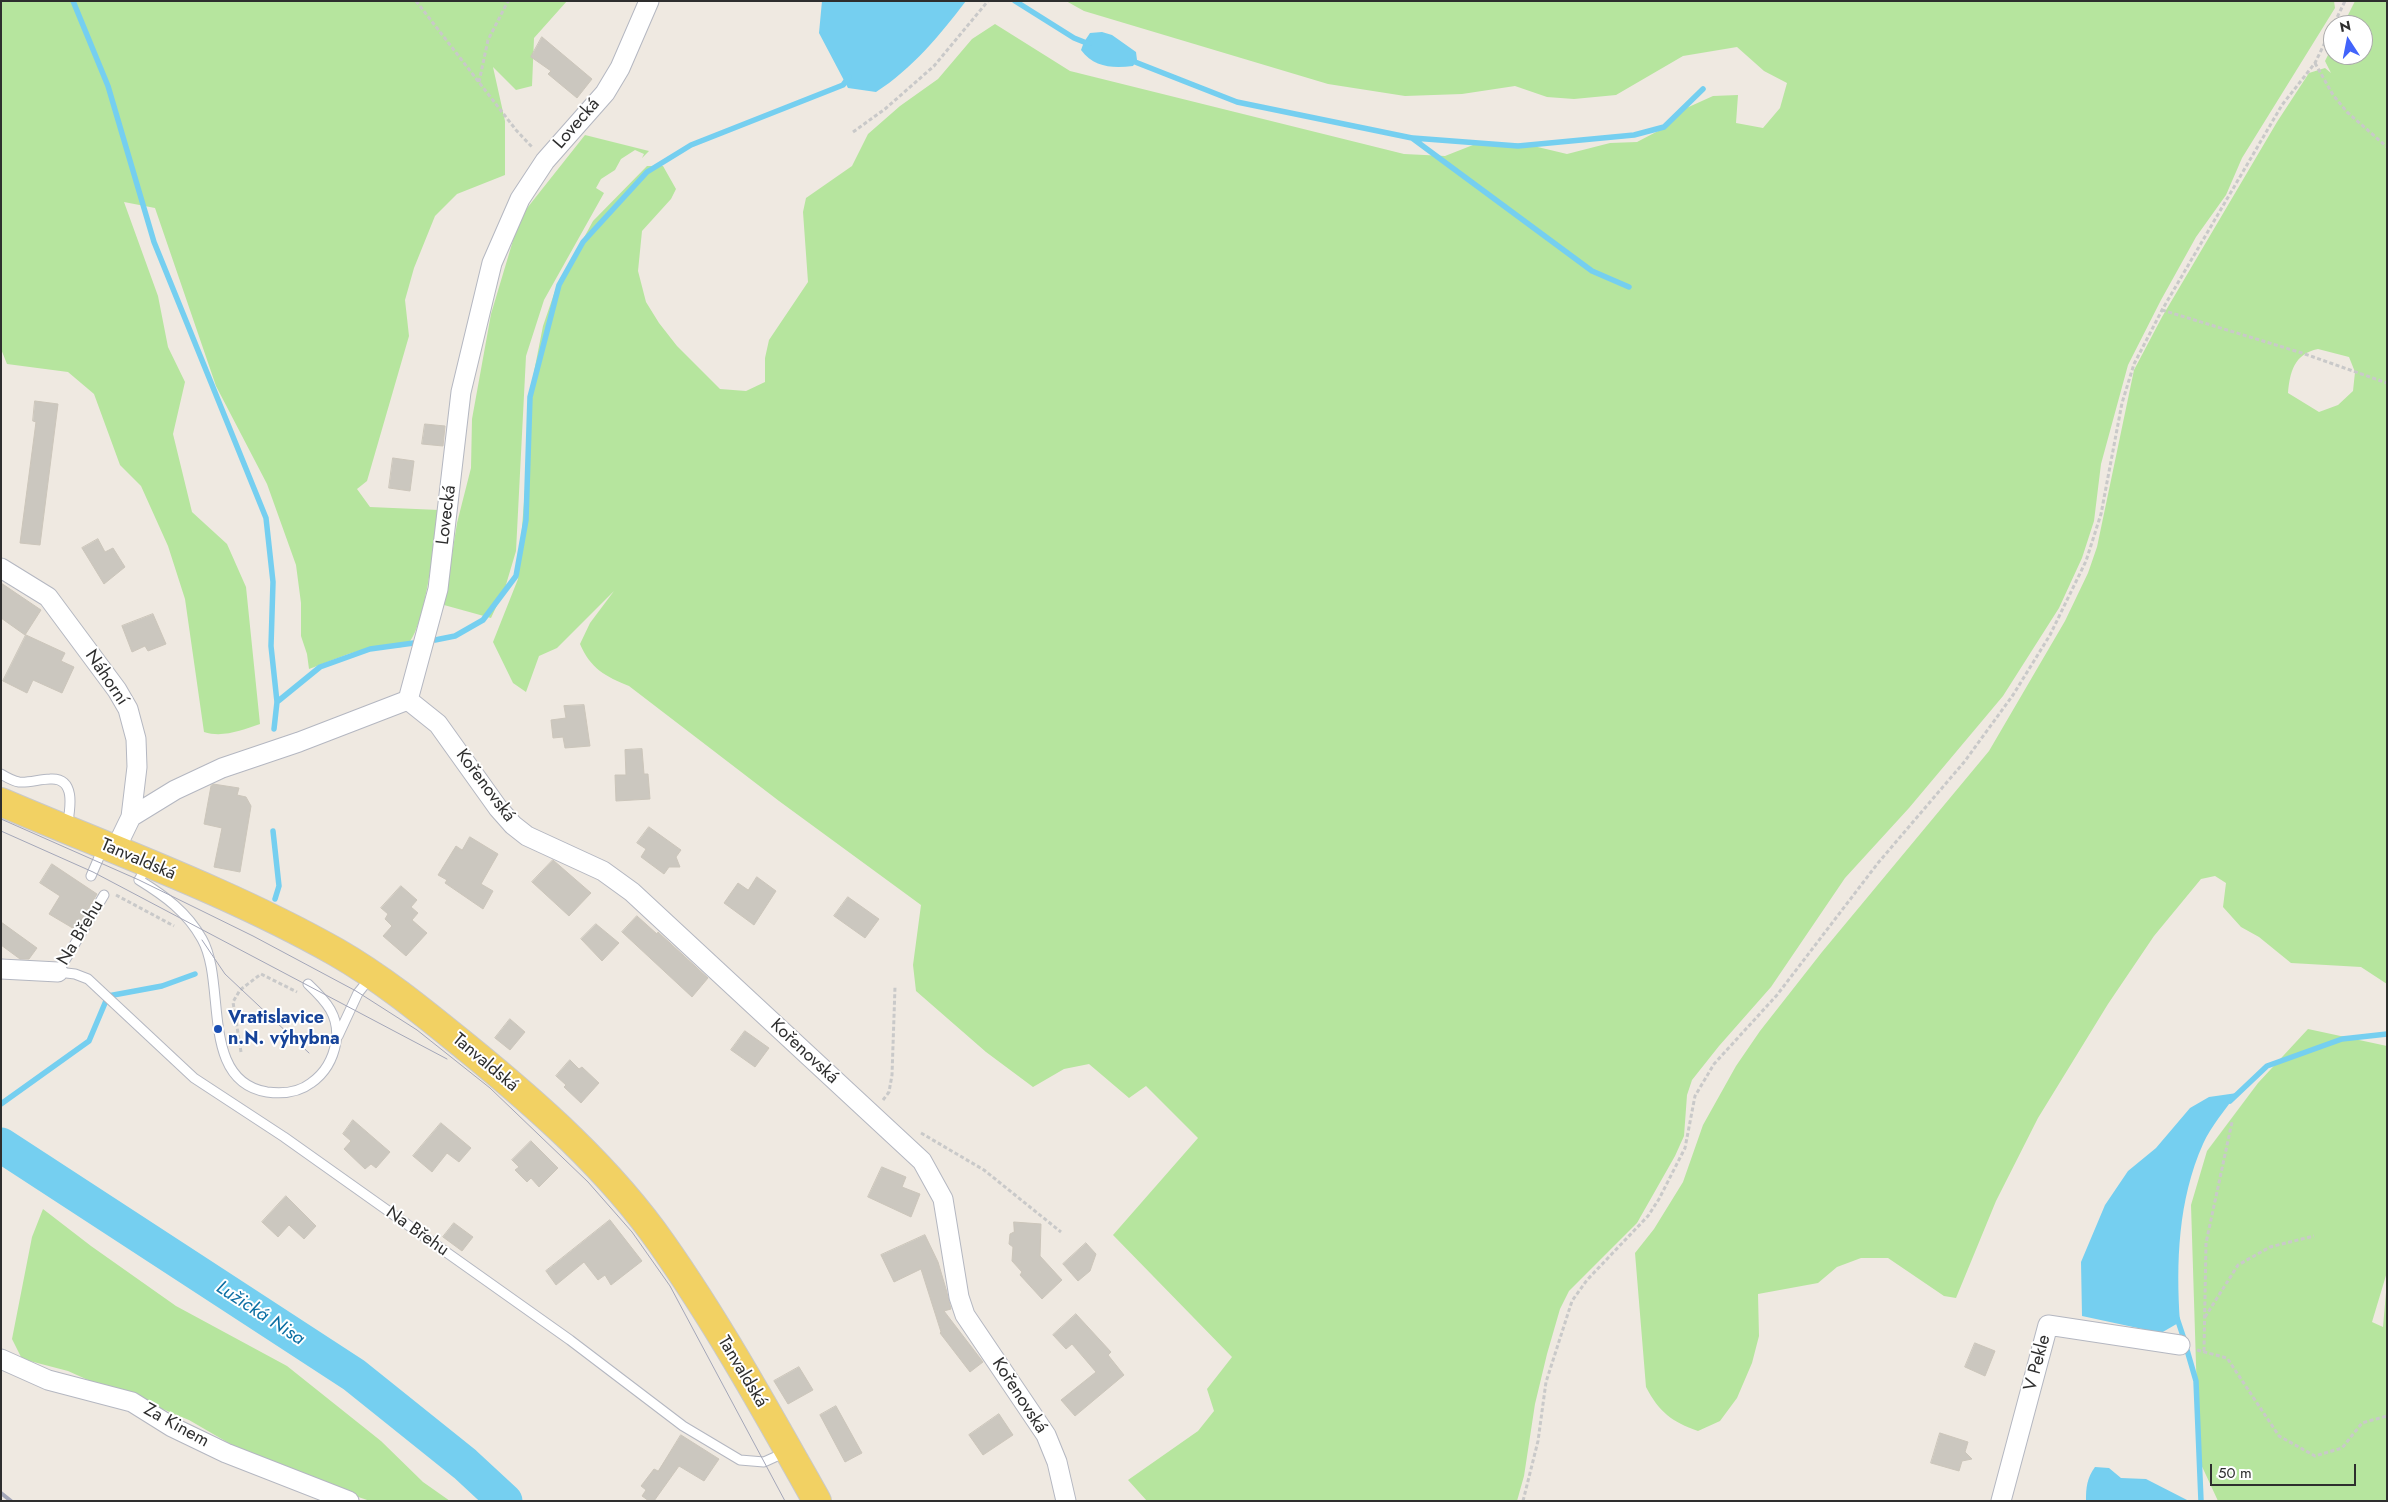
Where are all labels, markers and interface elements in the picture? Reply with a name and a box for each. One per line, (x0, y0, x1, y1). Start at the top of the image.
north arrow (2323, 15, 2373, 65)
text: N (2338, 15, 2353, 37)
street label: Lovecká (549, 94, 605, 154)
street label: Lovecká (433, 484, 461, 546)
street label: Náhorní (80, 646, 132, 710)
street label: Kořenovská (451, 745, 519, 827)
street label: Tanvaldská (97, 835, 179, 885)
street label: Na Břehu (53, 897, 109, 969)
place label: Vratislavice n.N. výhybna (228, 1008, 340, 1050)
street label: Kořenovská (765, 1015, 843, 1089)
marker: Vratislavice n.N. výhybna (212, 1023, 224, 1035)
street label: Tanvaldská (448, 1029, 522, 1097)
street label: Na Břehu (381, 1202, 453, 1262)
water label: Lužická Nisa (211, 1277, 309, 1351)
street label: Tanvaldská (712, 1332, 772, 1412)
street label: V Pekle (2020, 1333, 2056, 1393)
street label: Kořenovská (987, 1354, 1051, 1438)
street label: Za Kinem (140, 1399, 212, 1453)
scale bar (2213, 1454, 2359, 1486)
text: 50 m (2218, 1462, 2252, 1484)

